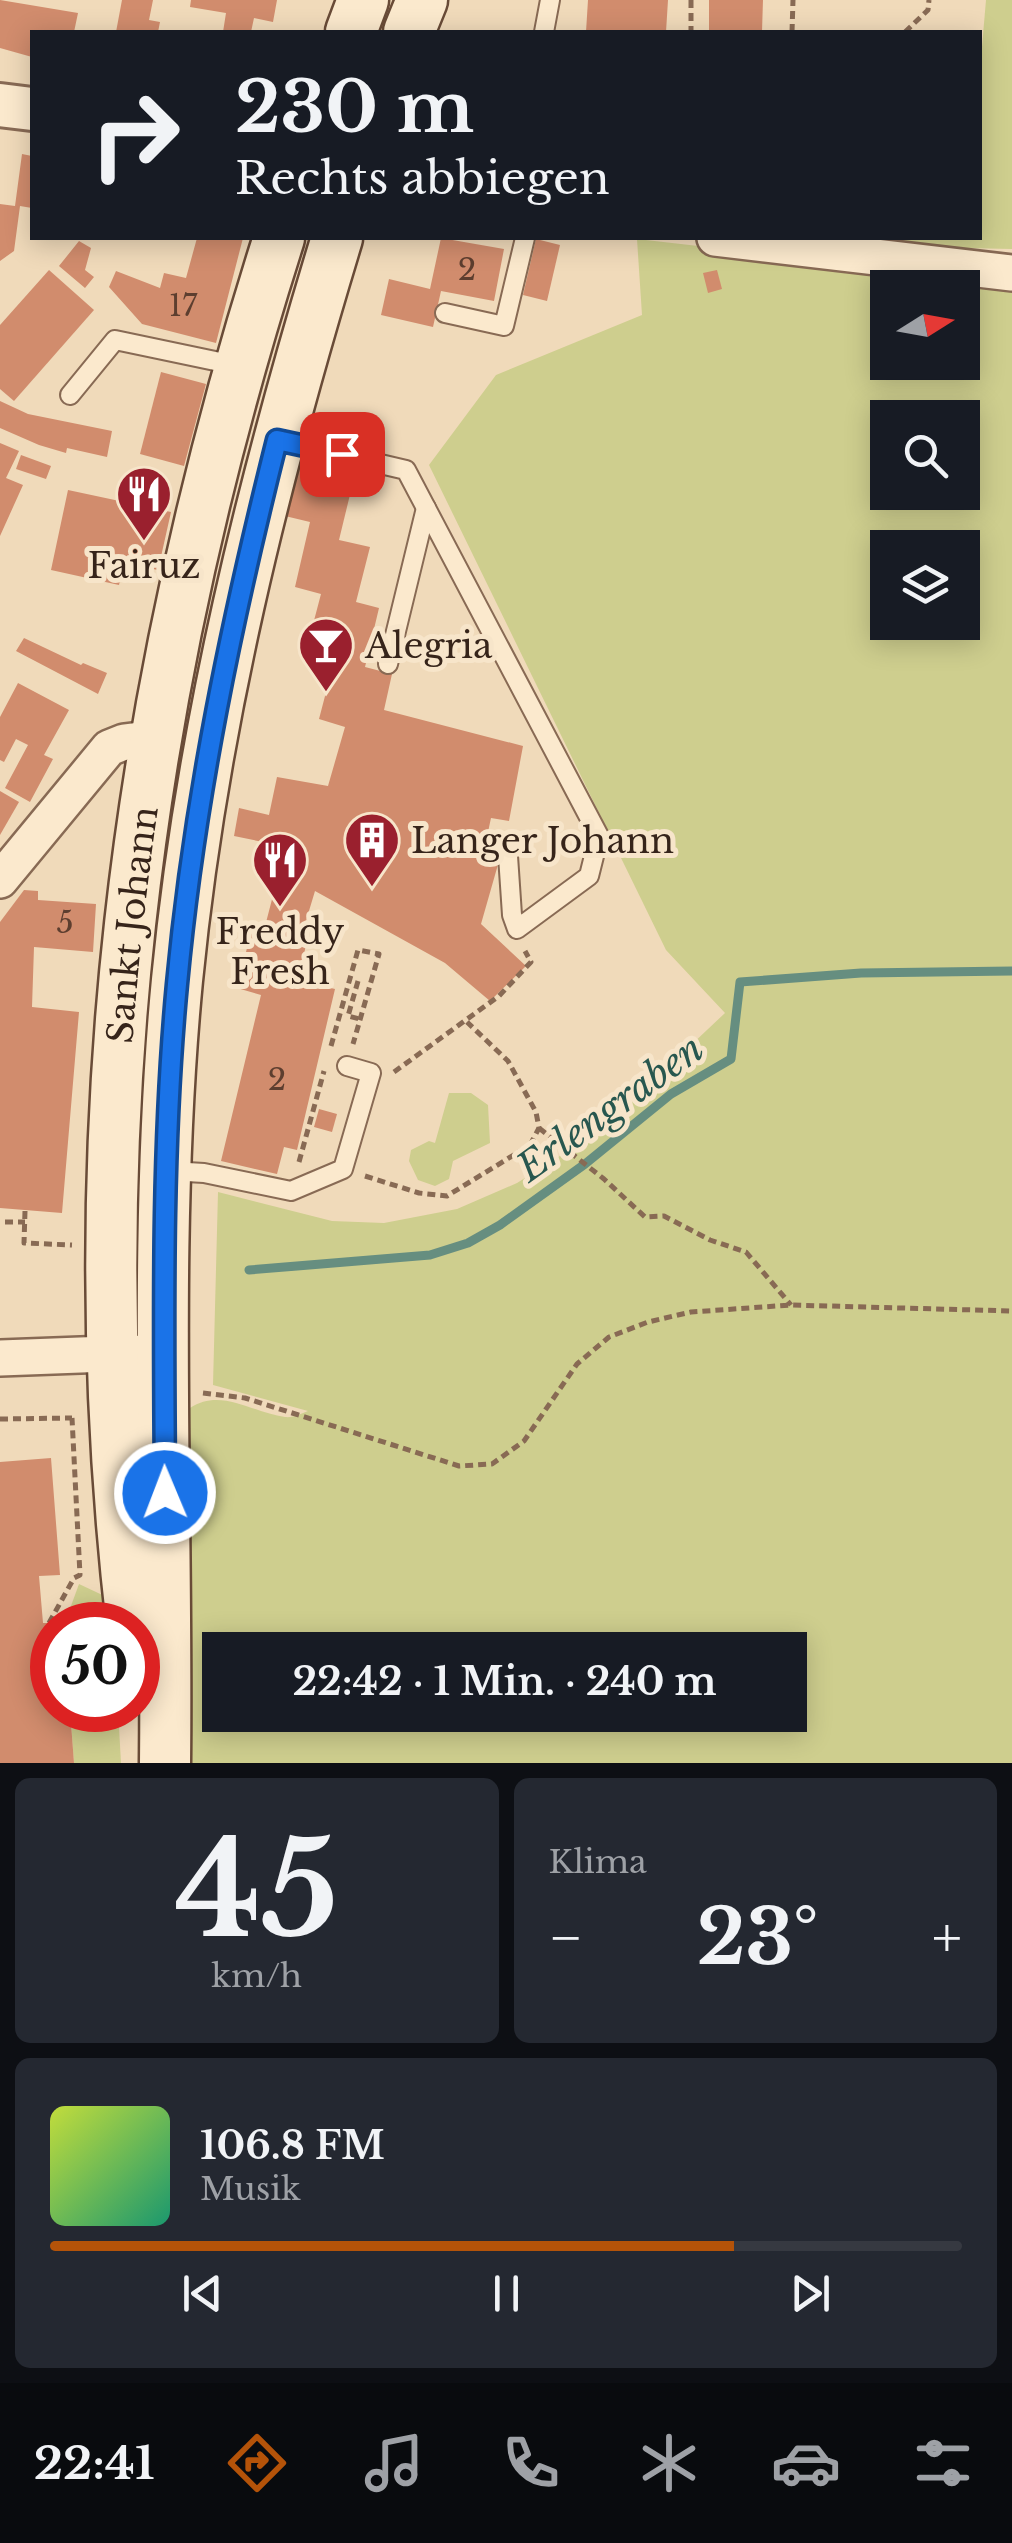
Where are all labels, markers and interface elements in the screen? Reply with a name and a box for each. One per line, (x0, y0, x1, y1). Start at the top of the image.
text: 230 m (235, 64, 474, 151)
icon: right (70, 70, 200, 200)
text: Rechts abbiegen (235, 150, 610, 206)
house number: 2 (458, 251, 476, 288)
north arrow (870, 270, 980, 380)
map controls (870, 270, 980, 640)
house number: 17 (169, 287, 198, 324)
button: search (870, 400, 980, 510)
pin (300, 412, 385, 497)
icon: arrive (315, 427, 370, 482)
restaurant icon: Fairuz (114, 464, 174, 543)
button: layers (870, 530, 980, 640)
place label: Fairuz (87, 544, 201, 587)
bar icon: Alegria (296, 615, 356, 694)
place label: Alegria (364, 624, 493, 667)
street label: Sankt Johann (98, 803, 166, 1045)
building icon: Langer Johann (342, 810, 402, 889)
place label: Langer Johann (411, 819, 674, 862)
restaurant icon: Freddy Fresh (250, 830, 310, 909)
house number: 5 (56, 904, 74, 941)
place label: Freddy Fresh (216, 910, 344, 993)
water label: Erlengraben (507, 1025, 712, 1192)
house number: 2 (268, 1061, 286, 1098)
position arrow (113, 1441, 217, 1545)
speed limit sign: 50 (30, 1602, 160, 1732)
text: 22:42 · 1 Min. · 240 m (292, 1658, 717, 1705)
text: 45 (175, 1810, 339, 1971)
text: Klima (549, 1842, 647, 1882)
text: 23° (697, 1891, 818, 1984)
text: − (549, 1904, 583, 1972)
text: + (932, 1904, 962, 1972)
text: km/h (211, 1956, 302, 1996)
text: 106.8 FM (200, 2122, 385, 2169)
text: Musik (200, 2169, 301, 2209)
icon: previous (175, 2266, 230, 2321)
icon: pause (479, 2266, 534, 2321)
icon: next (783, 2266, 838, 2321)
icon: directions (222, 2428, 292, 2498)
icon: music (359, 2428, 429, 2498)
icon: phone (496, 2428, 566, 2498)
icon: climate (634, 2428, 704, 2498)
icon: car (771, 2428, 841, 2498)
icon: filters (908, 2428, 978, 2498)
text: 22:41 (34, 2435, 155, 2491)

